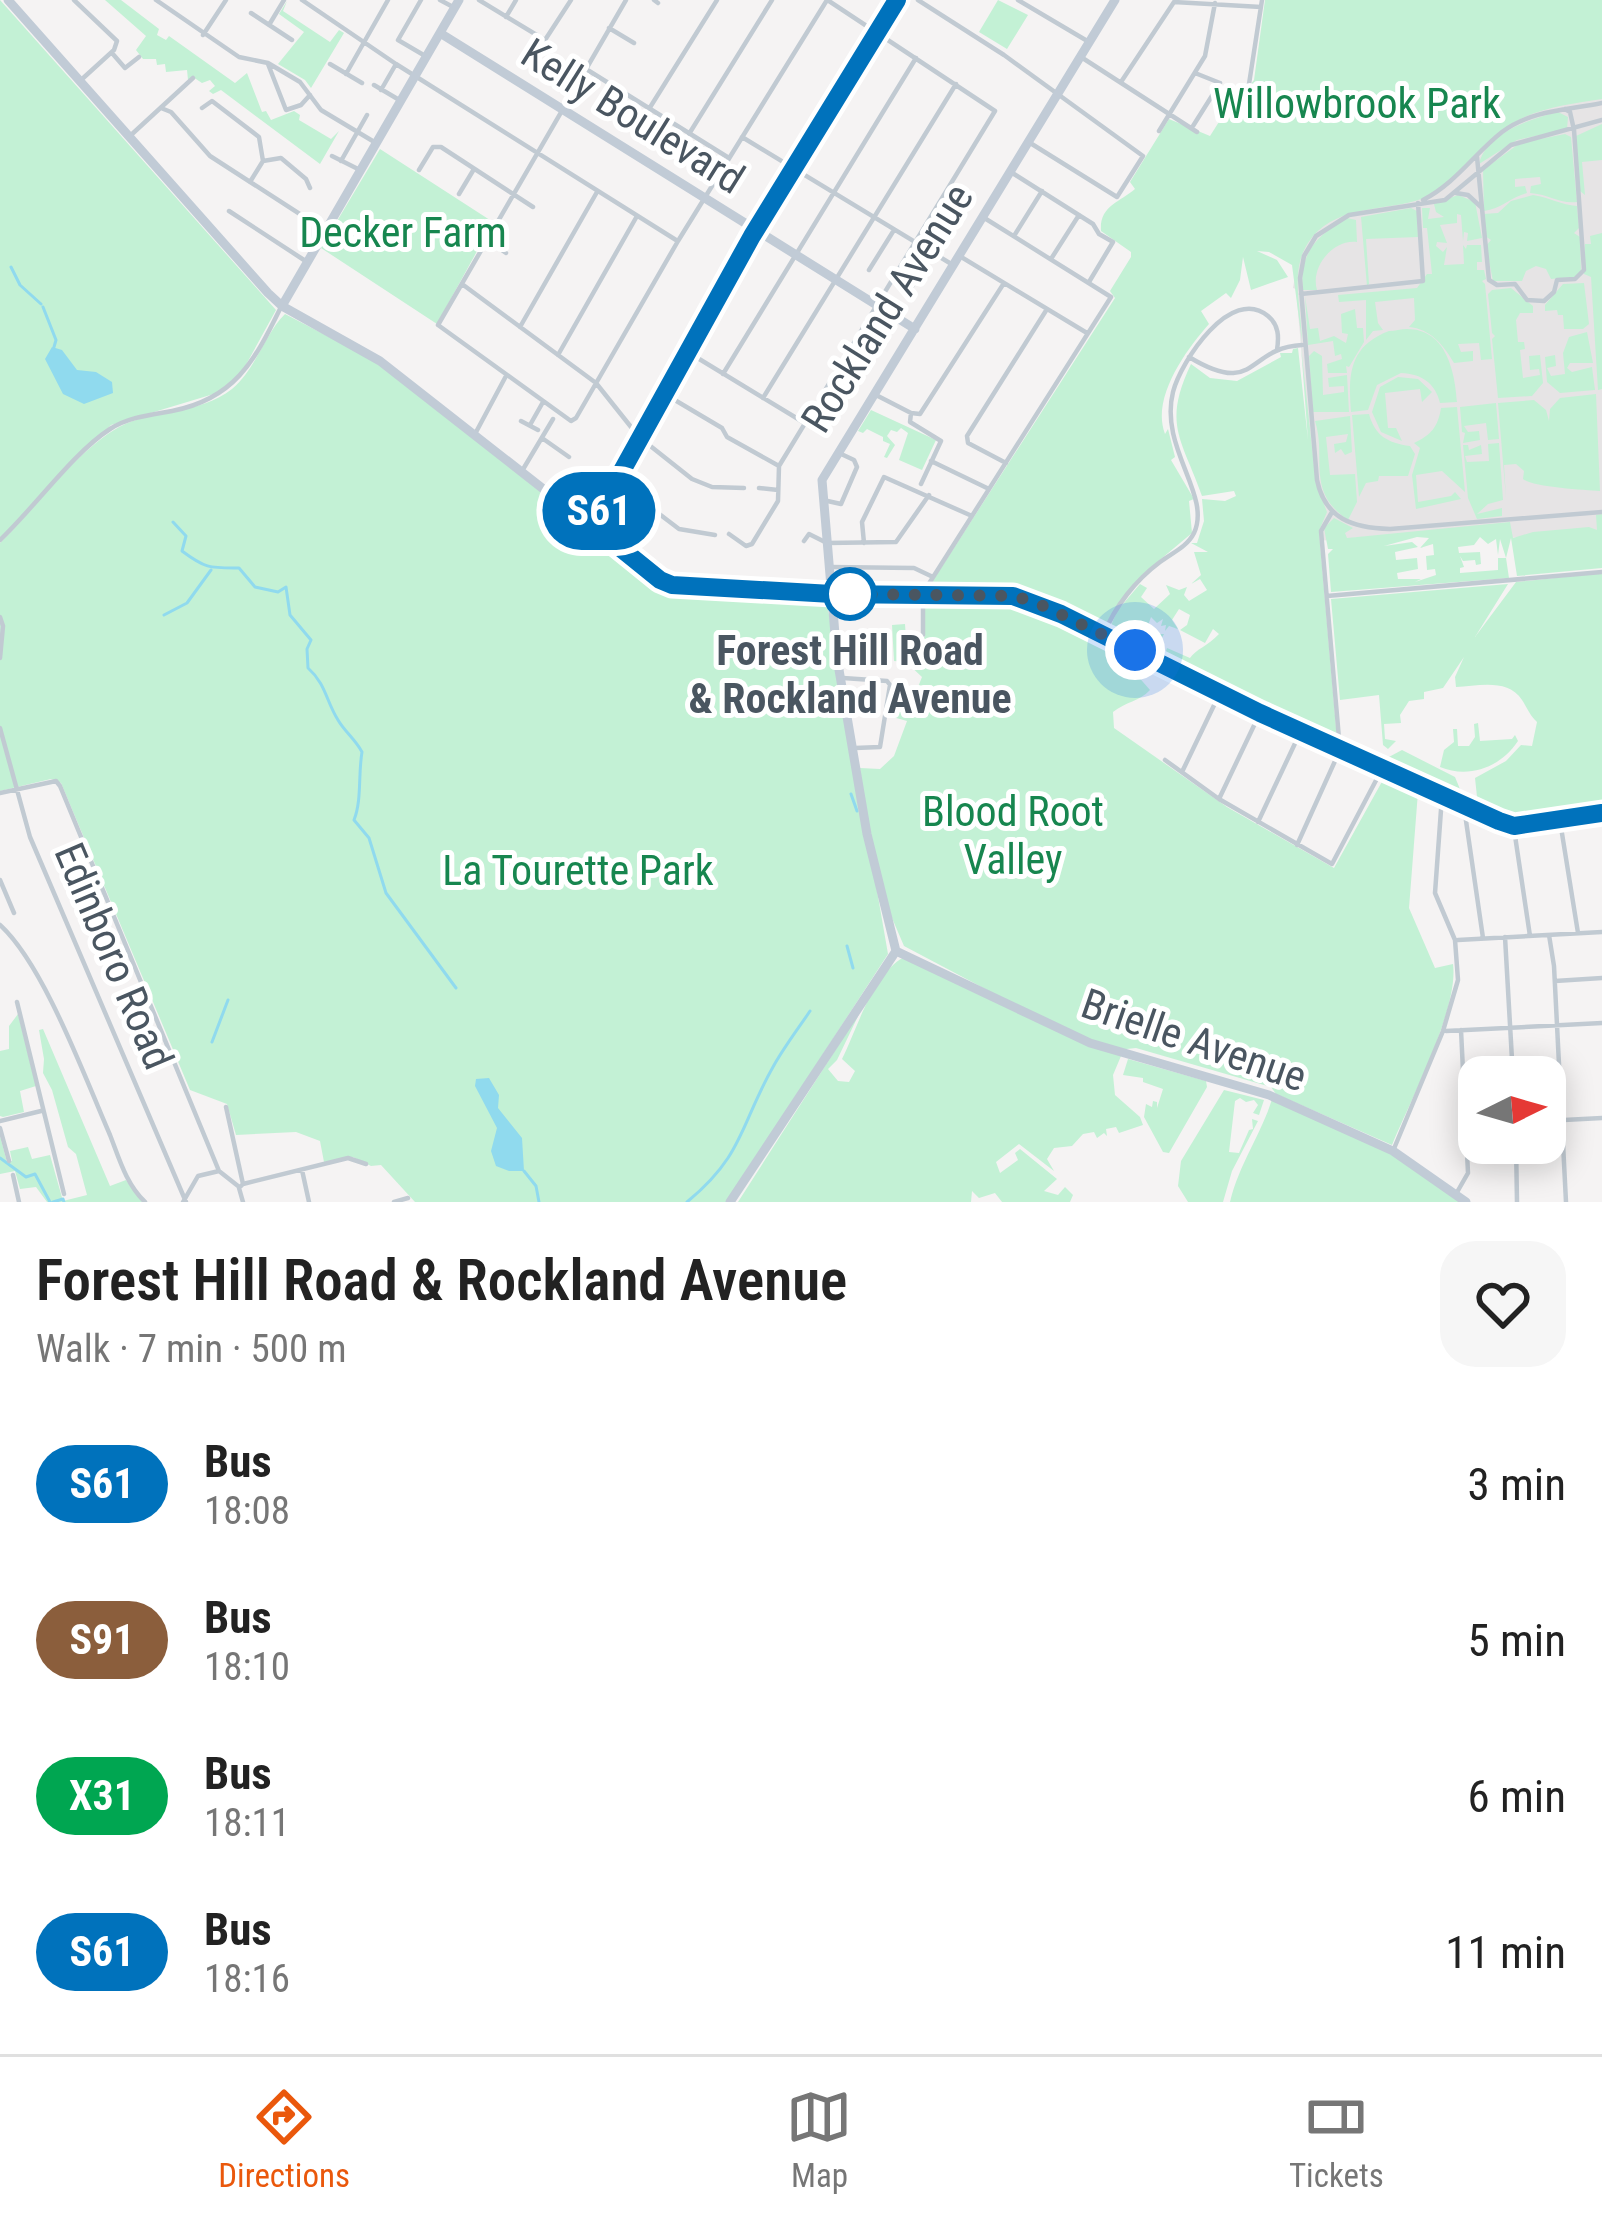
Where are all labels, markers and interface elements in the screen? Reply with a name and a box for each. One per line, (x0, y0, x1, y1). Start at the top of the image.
street label: Kelly Boulevard (513, 28, 753, 204)
park label: Willowbrook Park (1213, 79, 1501, 128)
street label: Rockland Avenue (791, 175, 983, 441)
park label: Decker Farm (299, 208, 507, 257)
line badge: S61 (530, 472, 668, 550)
text: S61 (566, 486, 632, 535)
marker: Forest Hill Road & Rockland Avenue (825, 569, 875, 619)
your location (1105, 620, 1165, 680)
place label: Forest Hill Road & Rockland Avenue (688, 626, 1012, 723)
park label: Blood Root Valley (922, 787, 1104, 884)
street label: Edinboro Road (44, 836, 184, 1076)
park label: La Tourette Park (442, 846, 714, 895)
street label: Brielle Avenue (1075, 979, 1313, 1101)
north arrow (1458, 1056, 1566, 1164)
map controls (1458, 1056, 1566, 1164)
button: heart (1440, 1241, 1566, 1367)
text: Forest Hill Road & Rockland Avenue (36, 1247, 847, 1314)
text: Walk · 7 min · 500 m (36, 1326, 347, 1372)
text: Bus (204, 1435, 272, 1488)
text: 3 min (1467, 1458, 1566, 1511)
text: S61 (69, 1459, 135, 1508)
text: 18:08 (204, 1488, 290, 1534)
text: Bus (204, 1591, 272, 1644)
text: 5 min (1467, 1614, 1566, 1667)
text: S91 (69, 1615, 135, 1664)
text: 18:10 (204, 1644, 290, 1690)
text: Bus (204, 1747, 272, 1800)
text: 6 min (1467, 1770, 1566, 1823)
text: X31 (69, 1771, 135, 1820)
text: 18:11 (204, 1800, 290, 1846)
text: Bus (204, 1903, 272, 1956)
text: 11 min (1445, 1926, 1566, 1979)
text: S61 (69, 1927, 135, 1976)
text: 18:16 (204, 1956, 290, 2002)
tab: Directions (218, 2084, 350, 2195)
tab: Map (786, 2084, 852, 2195)
tab: Tickets (1289, 2084, 1384, 2195)

